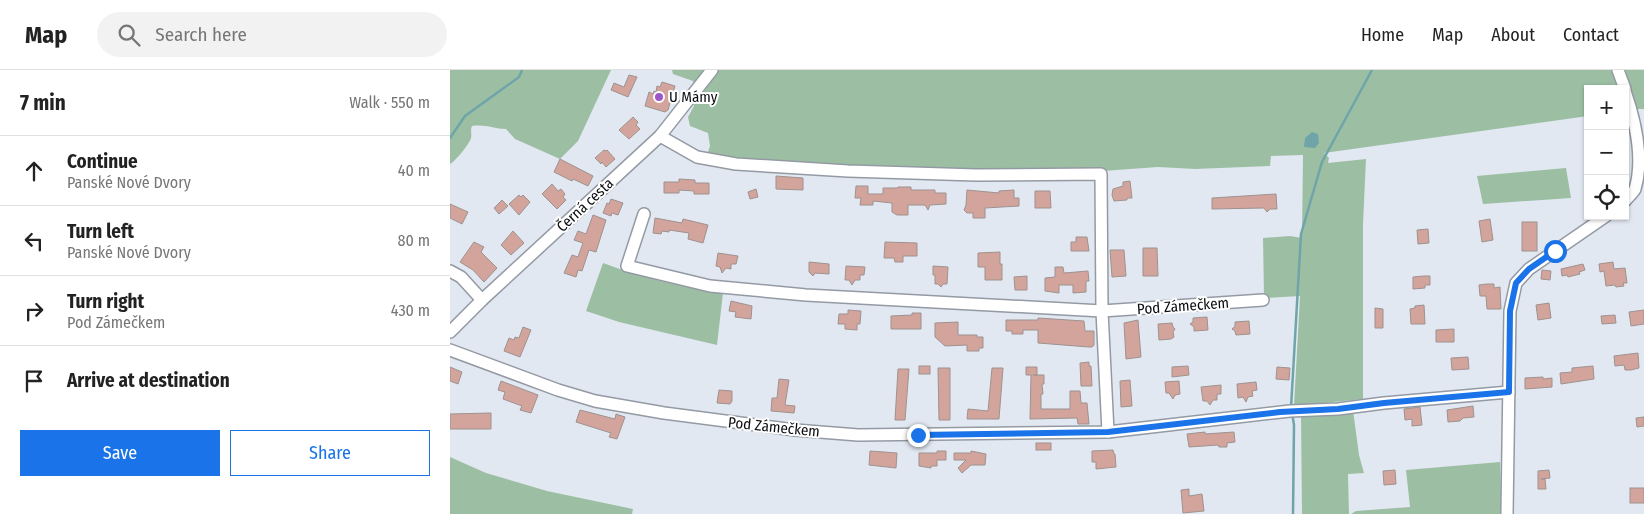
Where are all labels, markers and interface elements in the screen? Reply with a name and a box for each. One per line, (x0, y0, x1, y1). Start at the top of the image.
search box (97, 12, 447, 57)
text: Map (25, 21, 67, 49)
icon: search (115, 21, 143, 49)
text: Search here (155, 23, 247, 46)
text: Home (1361, 24, 1404, 46)
text: Map (1432, 24, 1463, 46)
text: About (1491, 24, 1535, 46)
text: Contact (1563, 24, 1619, 46)
map controls (1584, 85, 1629, 220)
button: + (1584, 85, 1629, 130)
place label: U Mámy (669, 88, 718, 106)
text: 7 min (20, 90, 66, 116)
marker: U Mámy (653, 91, 665, 103)
text: Walk · 550 m (349, 93, 430, 112)
button: − (1584, 130, 1629, 175)
text: Continue (67, 150, 138, 173)
icon: ahead (20, 157, 48, 185)
text: 40 m (398, 161, 430, 180)
text: Panské Nové Dvory (67, 173, 191, 192)
street label: Černá cesta (553, 174, 617, 236)
button: locate (1584, 175, 1629, 220)
text: Turn left (67, 220, 134, 243)
icon: left (20, 227, 48, 255)
text: 80 m (398, 231, 430, 250)
route start (1544, 240, 1567, 263)
text: Panské Nové Dvory (67, 243, 191, 262)
text: Turn right (67, 290, 144, 313)
street label: Pod Zámečkem (1136, 294, 1230, 318)
icon: right (20, 297, 48, 325)
text: 430 m (391, 301, 430, 320)
text: Pod Zámečkem (67, 313, 165, 332)
icon: arrive (20, 367, 48, 395)
text: Arrive at destination (67, 369, 230, 392)
street label: Pod Zámečkem (727, 413, 821, 441)
route end (907, 424, 930, 447)
button: Save (20, 430, 220, 476)
button: Share (230, 430, 430, 476)

